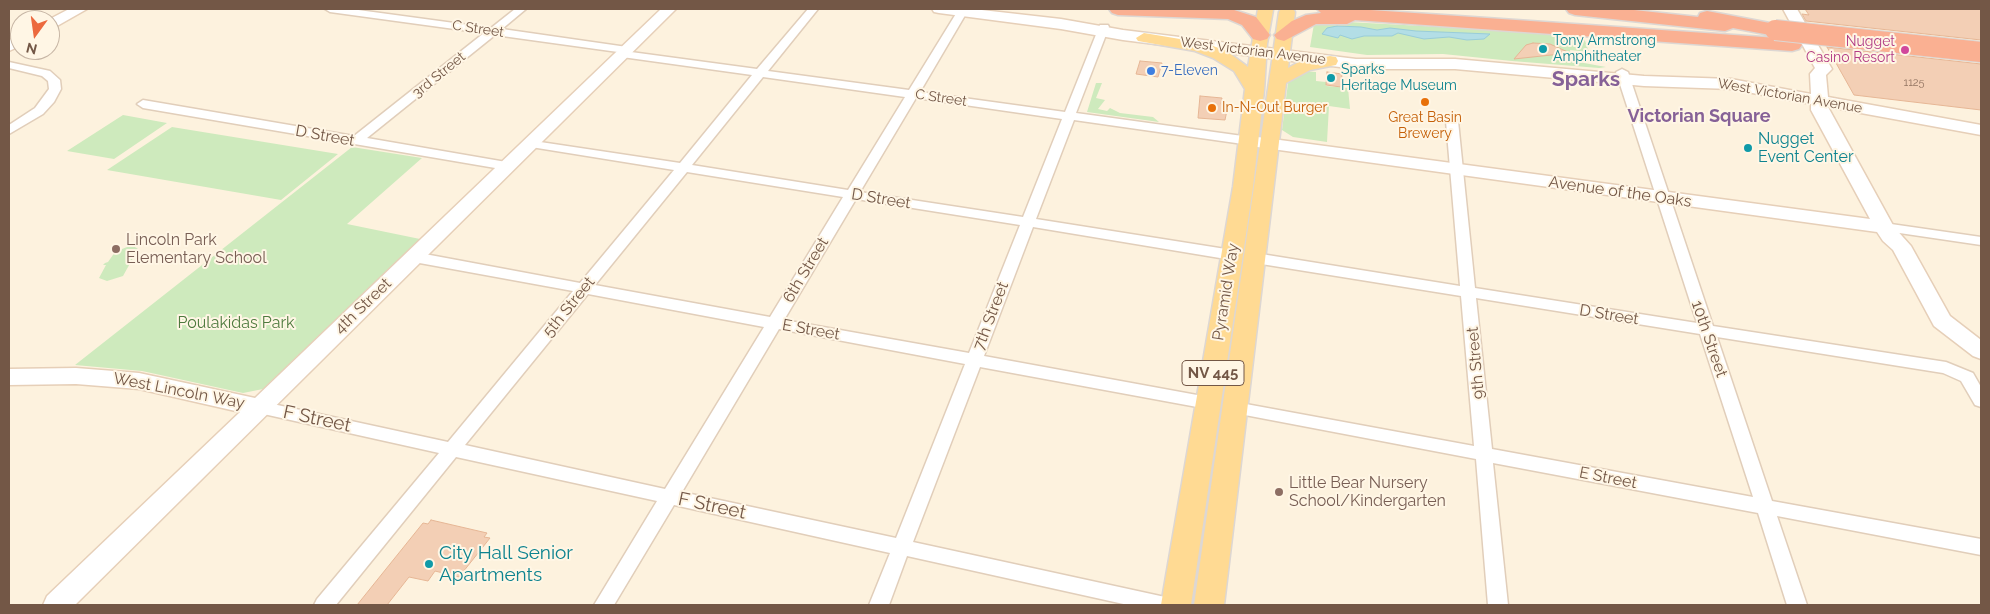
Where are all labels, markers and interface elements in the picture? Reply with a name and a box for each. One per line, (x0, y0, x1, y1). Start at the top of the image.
north arrow (10, 10, 60, 60)
street label: C Street (451, 17, 505, 41)
place label: Tony Armstrong Amphitheater (1553, 33, 1656, 65)
street label: West Victorian Avenue (1179, 34, 1327, 68)
place label: Nugget Casino Resort (1806, 34, 1895, 66)
text: N (24, 40, 39, 58)
marker: Tony Armstrong Amphitheater (1537, 43, 1549, 55)
marker: Nugget Casino Resort (1899, 44, 1911, 56)
street label: 3rd Street (409, 49, 469, 101)
place label: Sparks Heritage Museum (1341, 62, 1457, 94)
place label: 7-Eleven (1161, 63, 1218, 79)
marker: 7-Eleven (1145, 65, 1157, 77)
district label: Sparks (1552, 67, 1620, 93)
marker: Sparks Heritage Museum (1325, 72, 1337, 84)
street label: West Victorian Avenue (1716, 75, 1864, 117)
house number: 1125 (1903, 76, 1925, 90)
street label: C Street (914, 86, 968, 110)
marker: Great Basin Brewery (1419, 96, 1431, 108)
place label: In-N-Out Burger (1222, 100, 1327, 116)
marker: In-N-Out Burger (1206, 102, 1218, 114)
district label: Victorian Square (1627, 106, 1771, 128)
place label: Great Basin Brewery (1388, 110, 1462, 142)
street label: D Street (294, 121, 356, 151)
place label: Nugget Event Center (1758, 129, 1854, 167)
marker: Nugget Event Center (1742, 142, 1754, 154)
street label: Avenue of the Oaks (1547, 172, 1693, 212)
street label: D Street (850, 185, 912, 213)
place label: Lincoln Park Elementary School (126, 230, 266, 268)
street label: 6th Street (779, 234, 833, 306)
street label: Pyramid Way (1209, 242, 1243, 342)
marker: Lincoln Park Elementary School (110, 243, 122, 255)
street label: 5th Street (539, 273, 599, 341)
street label: 4th Street (330, 274, 396, 338)
street label: 7th Street (969, 279, 1013, 353)
street label: 10th Street (1687, 298, 1731, 380)
street label: D Street (1578, 301, 1640, 329)
park label: Poulakidas Park (177, 313, 295, 333)
street label: E Street (781, 315, 841, 345)
street label: 9th Street (1463, 326, 1489, 400)
road number: NV 445 (1182, 360, 1244, 386)
street label: West Lincoln Way (112, 369, 246, 413)
street label: F Street (281, 401, 353, 437)
street label: E Street (1578, 463, 1638, 493)
place label: Little Bear Nursery School/Kindergarten (1289, 473, 1446, 511)
marker: Little Bear Nursery School/Kindergarten (1273, 486, 1285, 498)
street label: F Street (676, 488, 748, 524)
place label: City Hall Senior Apartments (439, 542, 573, 586)
marker: City Hall Senior Apartments (423, 558, 435, 570)

